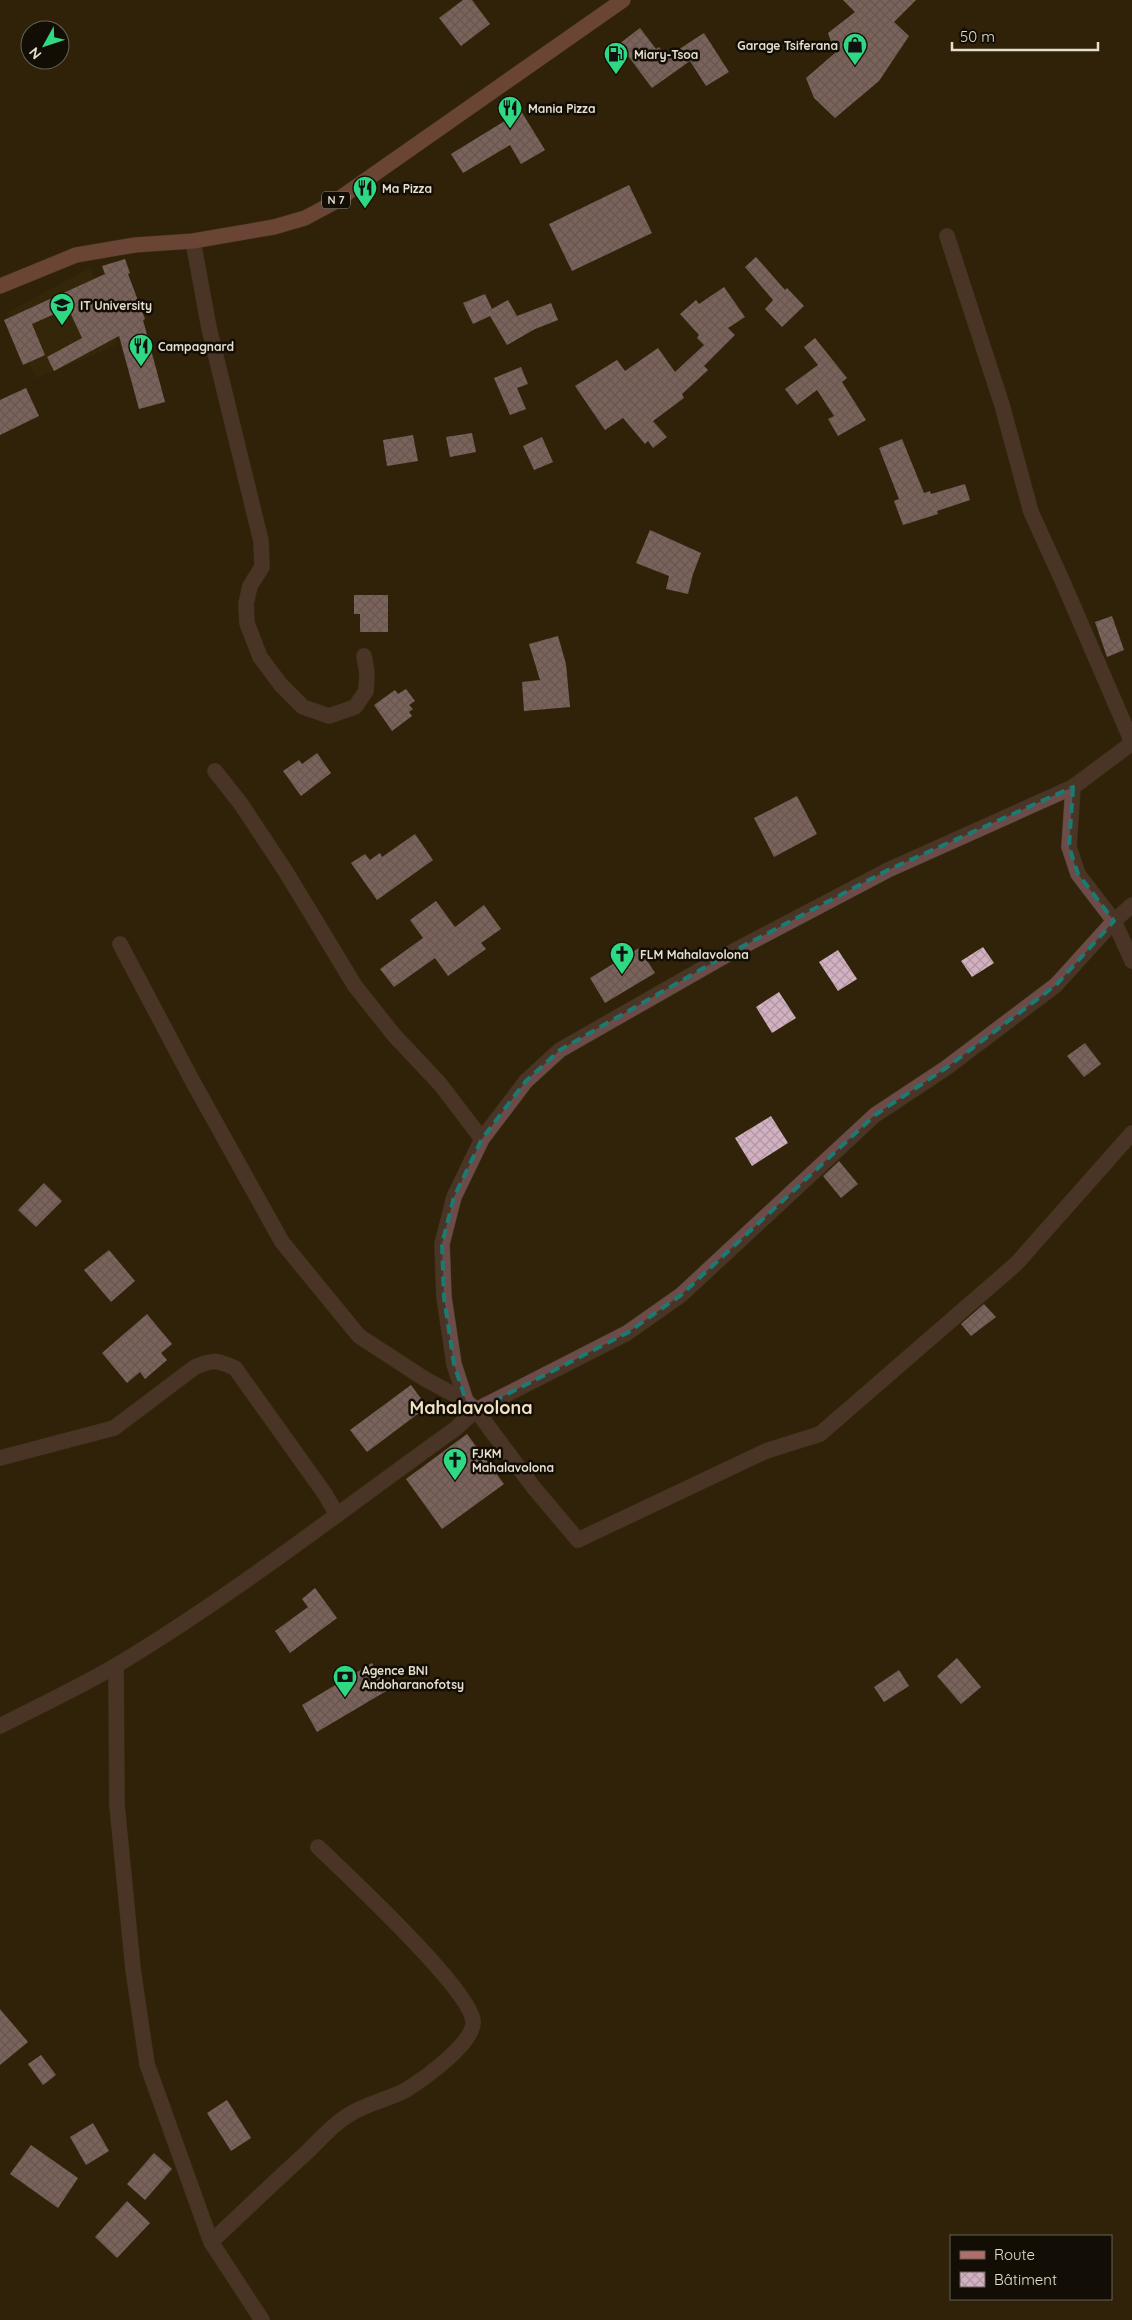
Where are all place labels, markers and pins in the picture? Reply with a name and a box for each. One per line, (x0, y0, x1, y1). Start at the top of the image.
shop icon: Garage Tsiferana (842, 32, 868, 66)
place label: Garage Tsiferana (737, 38, 838, 53)
fuel station icon: Miary-Tsoa (603, 41, 629, 75)
place label: Miary-Tsoa (634, 47, 698, 62)
restaurant icon: Mania Pizza (497, 95, 523, 129)
place label: Mania Pizza (528, 101, 595, 116)
restaurant icon: Ma Pizza (352, 175, 378, 209)
place label: Ma Pizza (382, 181, 432, 196)
school or university icon: IT University (49, 292, 75, 326)
place label: IT University (80, 298, 152, 313)
restaurant icon: Campagnard (128, 333, 154, 367)
place label: Campagnard (158, 339, 234, 354)
church icon: FLM Mahalavolona (609, 941, 635, 975)
place label: FLM Mahalavolona (640, 947, 749, 962)
place label: FJKM Mahalavolona (472, 1446, 554, 1475)
church icon: FJKM Mahalavolona (442, 1447, 468, 1481)
place label: Agence BNI Andoharanofotsy (362, 1663, 464, 1692)
bank icon: Agence BNI Andoharanofotsy (332, 1664, 358, 1698)

